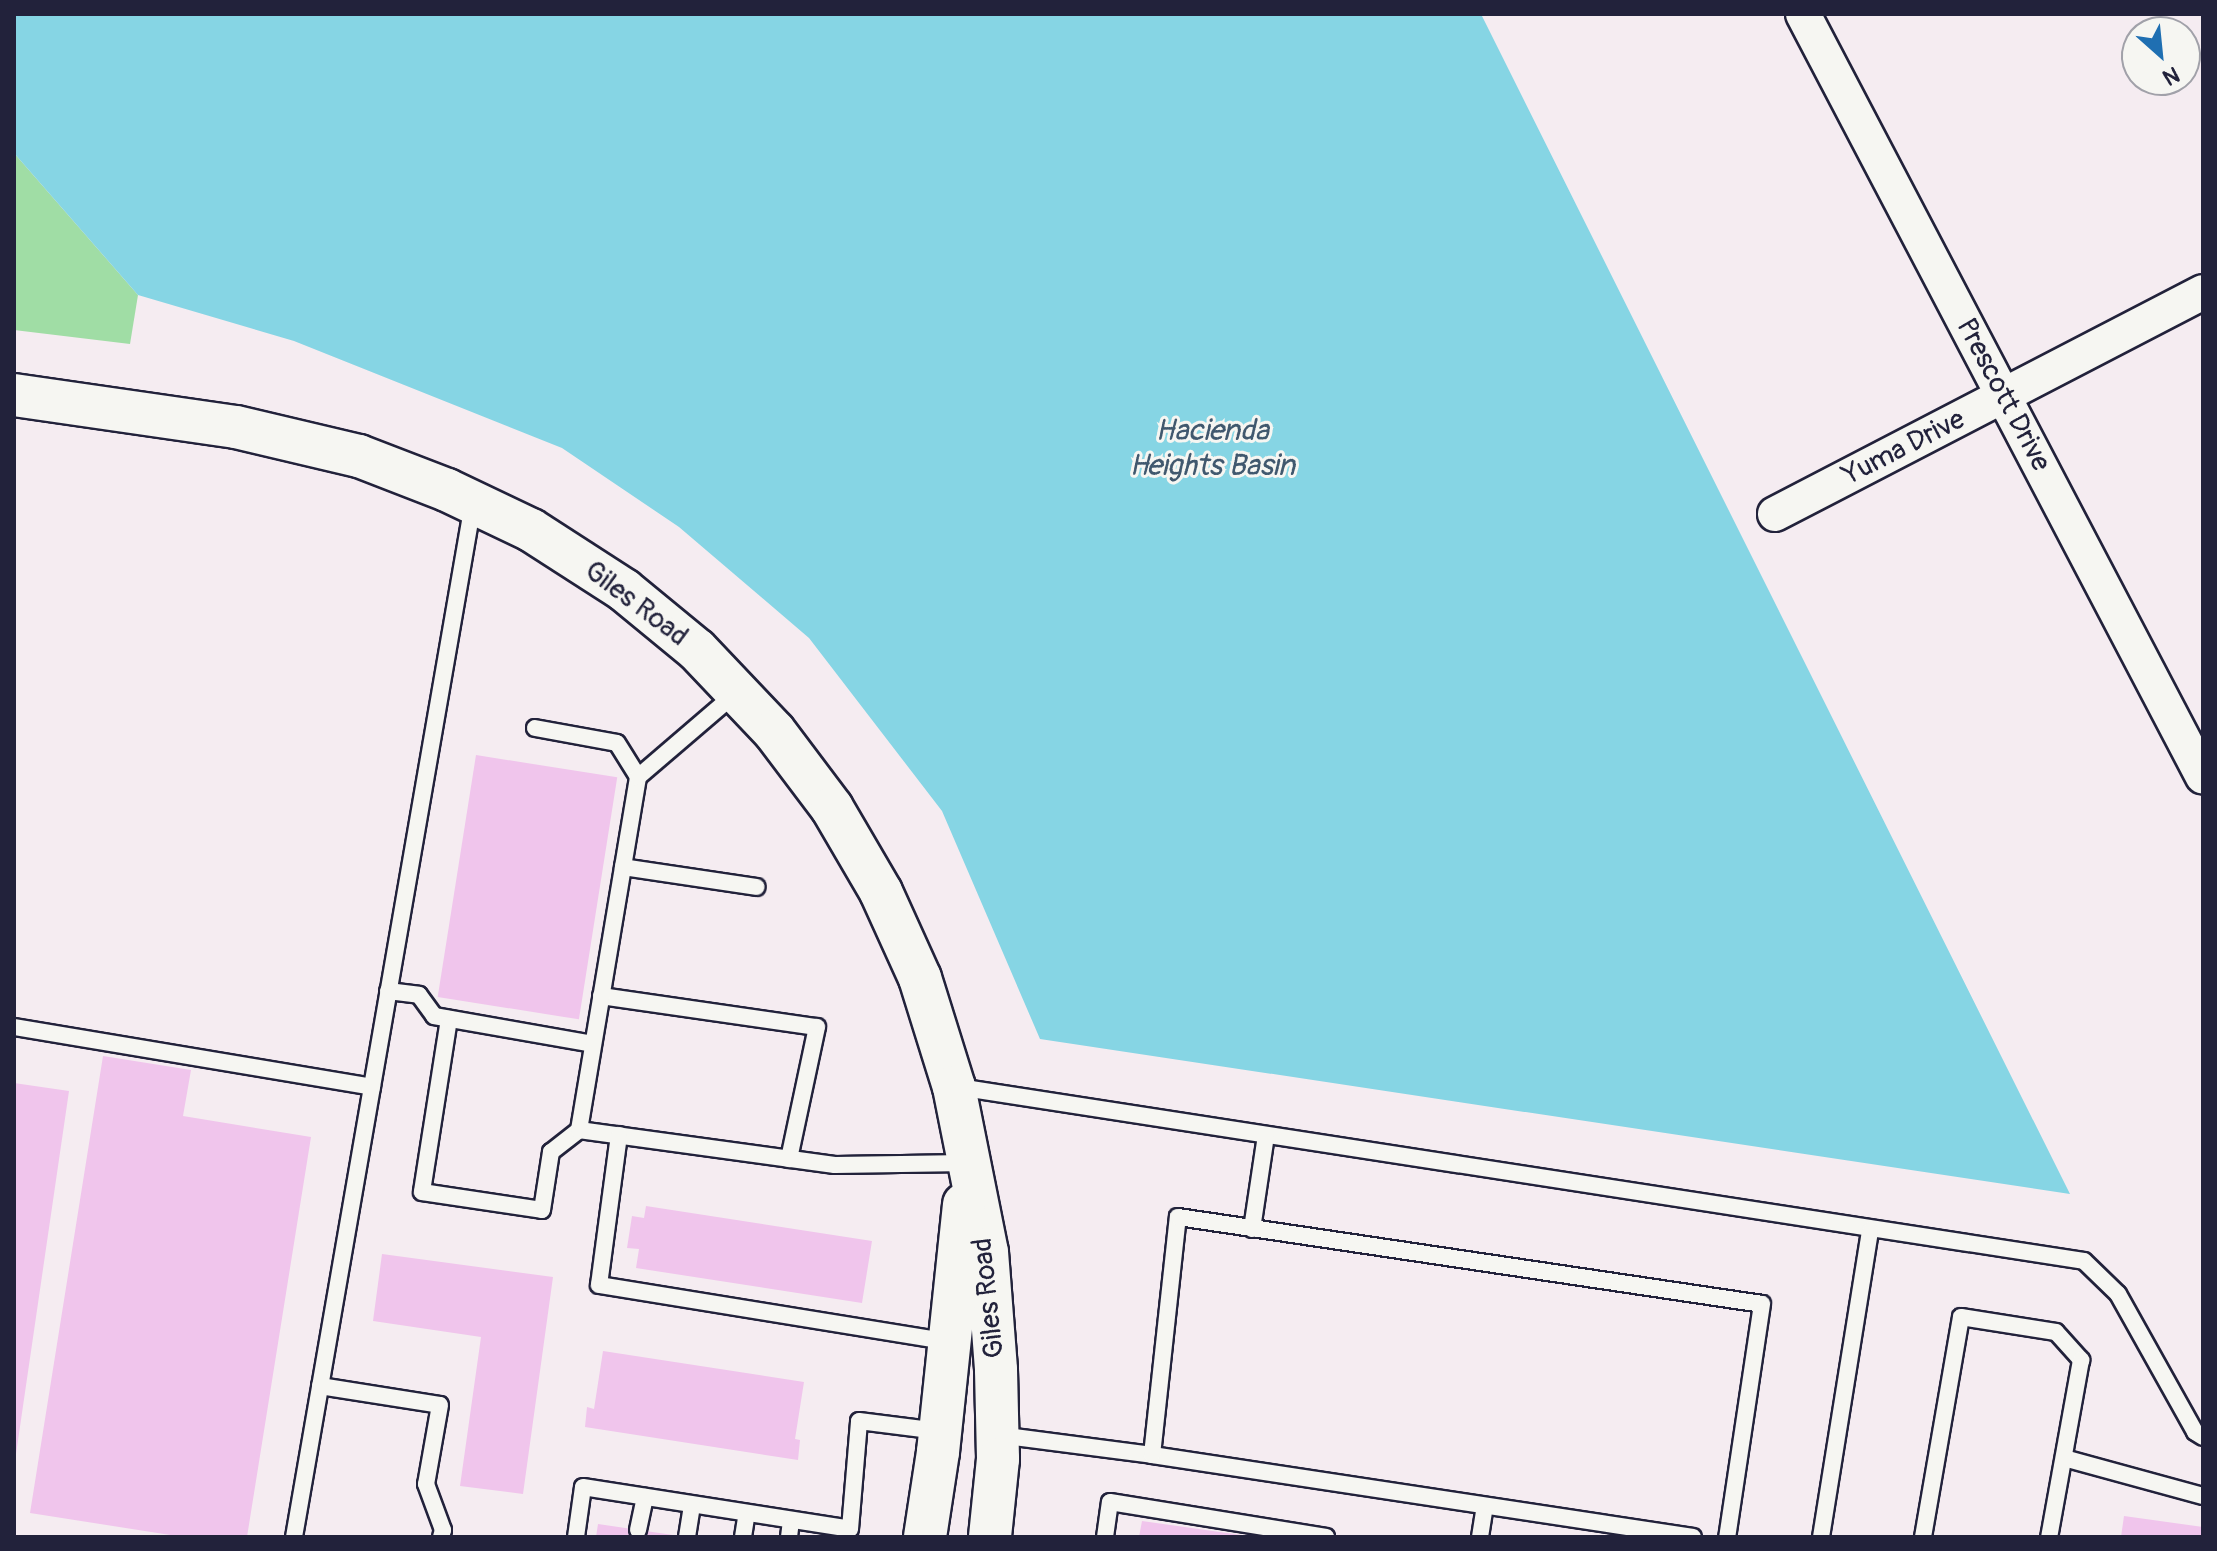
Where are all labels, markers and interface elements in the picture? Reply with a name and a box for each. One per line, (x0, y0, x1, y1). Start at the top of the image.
north arrow (2121, 16, 2201, 96)
text: N (2158, 60, 2184, 91)
street label: Prescott Drive (1949, 313, 2057, 477)
street label: Yuma Drive (1837, 403, 1971, 493)
water label: Hacienda Heights Basin (1129, 413, 1295, 484)
street label: Giles Road (578, 554, 694, 654)
street label: Giles Road (966, 1236, 1012, 1360)

